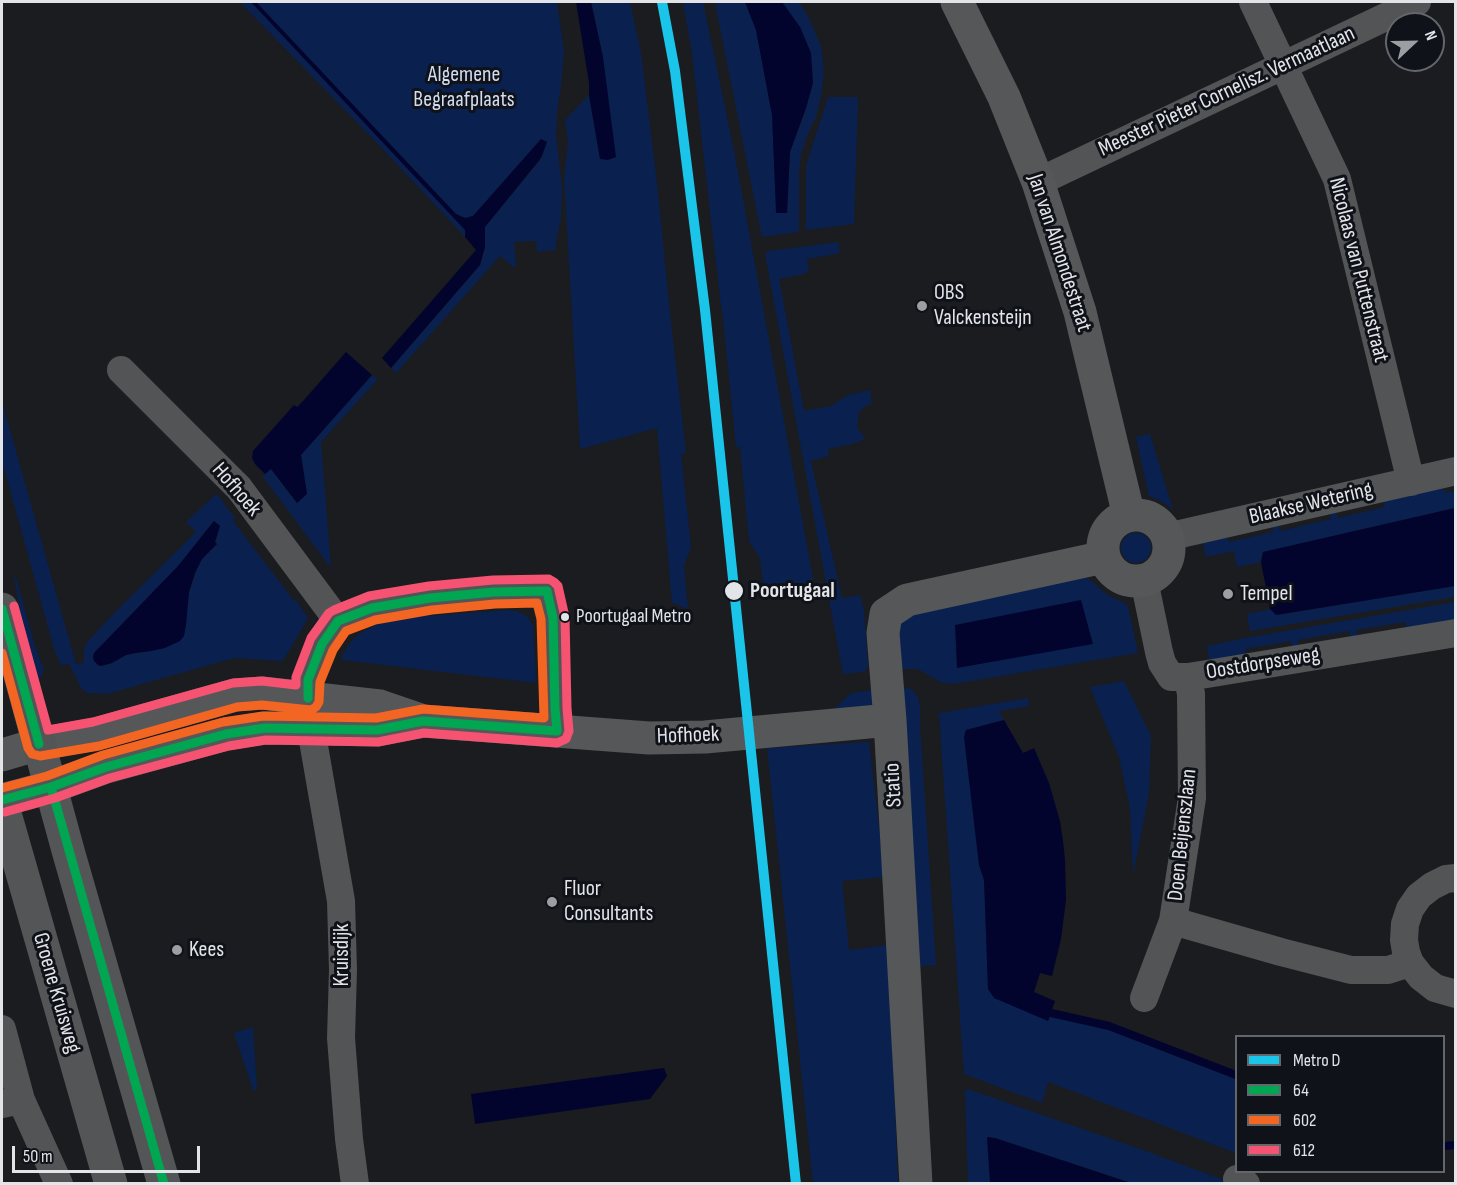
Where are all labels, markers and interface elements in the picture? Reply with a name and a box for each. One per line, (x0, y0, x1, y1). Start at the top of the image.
north arrow (1385, 12, 1445, 72)
street label: Meester Pieter Cornelisz. Vermaatlaan (1095, 21, 1359, 163)
text: N (1420, 28, 1441, 43)
park label: Algemene Begraafplaats (413, 62, 515, 113)
street label: Jan van Almondestraat (1021, 171, 1097, 335)
street label: Nicolaas van Puttenstraat (1322, 175, 1394, 365)
place label: OBS Valckensteijn (934, 280, 1032, 332)
marker: OBS Valckensteijn (915, 299, 929, 313)
street label: Hofhoek (206, 458, 266, 522)
street label: Blaakse Wetering (1247, 477, 1375, 531)
place label: Poortugaal (750, 578, 835, 604)
marker: Poortugaal (723, 580, 745, 602)
place label: Tempel (1240, 581, 1292, 607)
marker: Tempel (1221, 587, 1235, 601)
place label: Poortugaal Metro (576, 605, 691, 629)
marker: Poortugaal Metro (559, 611, 571, 623)
street label: Oostdorpseweg (1204, 642, 1322, 686)
street label: Hofhoek (656, 722, 720, 750)
street label: Statio (880, 762, 908, 808)
street label: Doen Beijenszlaan (1163, 768, 1203, 902)
place label: Fluor Consultants (564, 876, 653, 927)
marker: Fluor Consultants (545, 895, 559, 909)
street label: Kruisdijk (329, 924, 355, 986)
street label: Groene Kruisweg (26, 930, 86, 1056)
place label: Kees (189, 937, 224, 963)
marker: Kees (170, 943, 184, 957)
legend (1235, 1035, 1445, 1173)
text: Metro D (1293, 1050, 1340, 1071)
text: 64 (1293, 1080, 1309, 1101)
text: 602 (1293, 1110, 1316, 1131)
scale bar (15, 1134, 202, 1172)
text: 612 (1293, 1140, 1315, 1161)
text: 50 m (23, 1146, 53, 1167)

